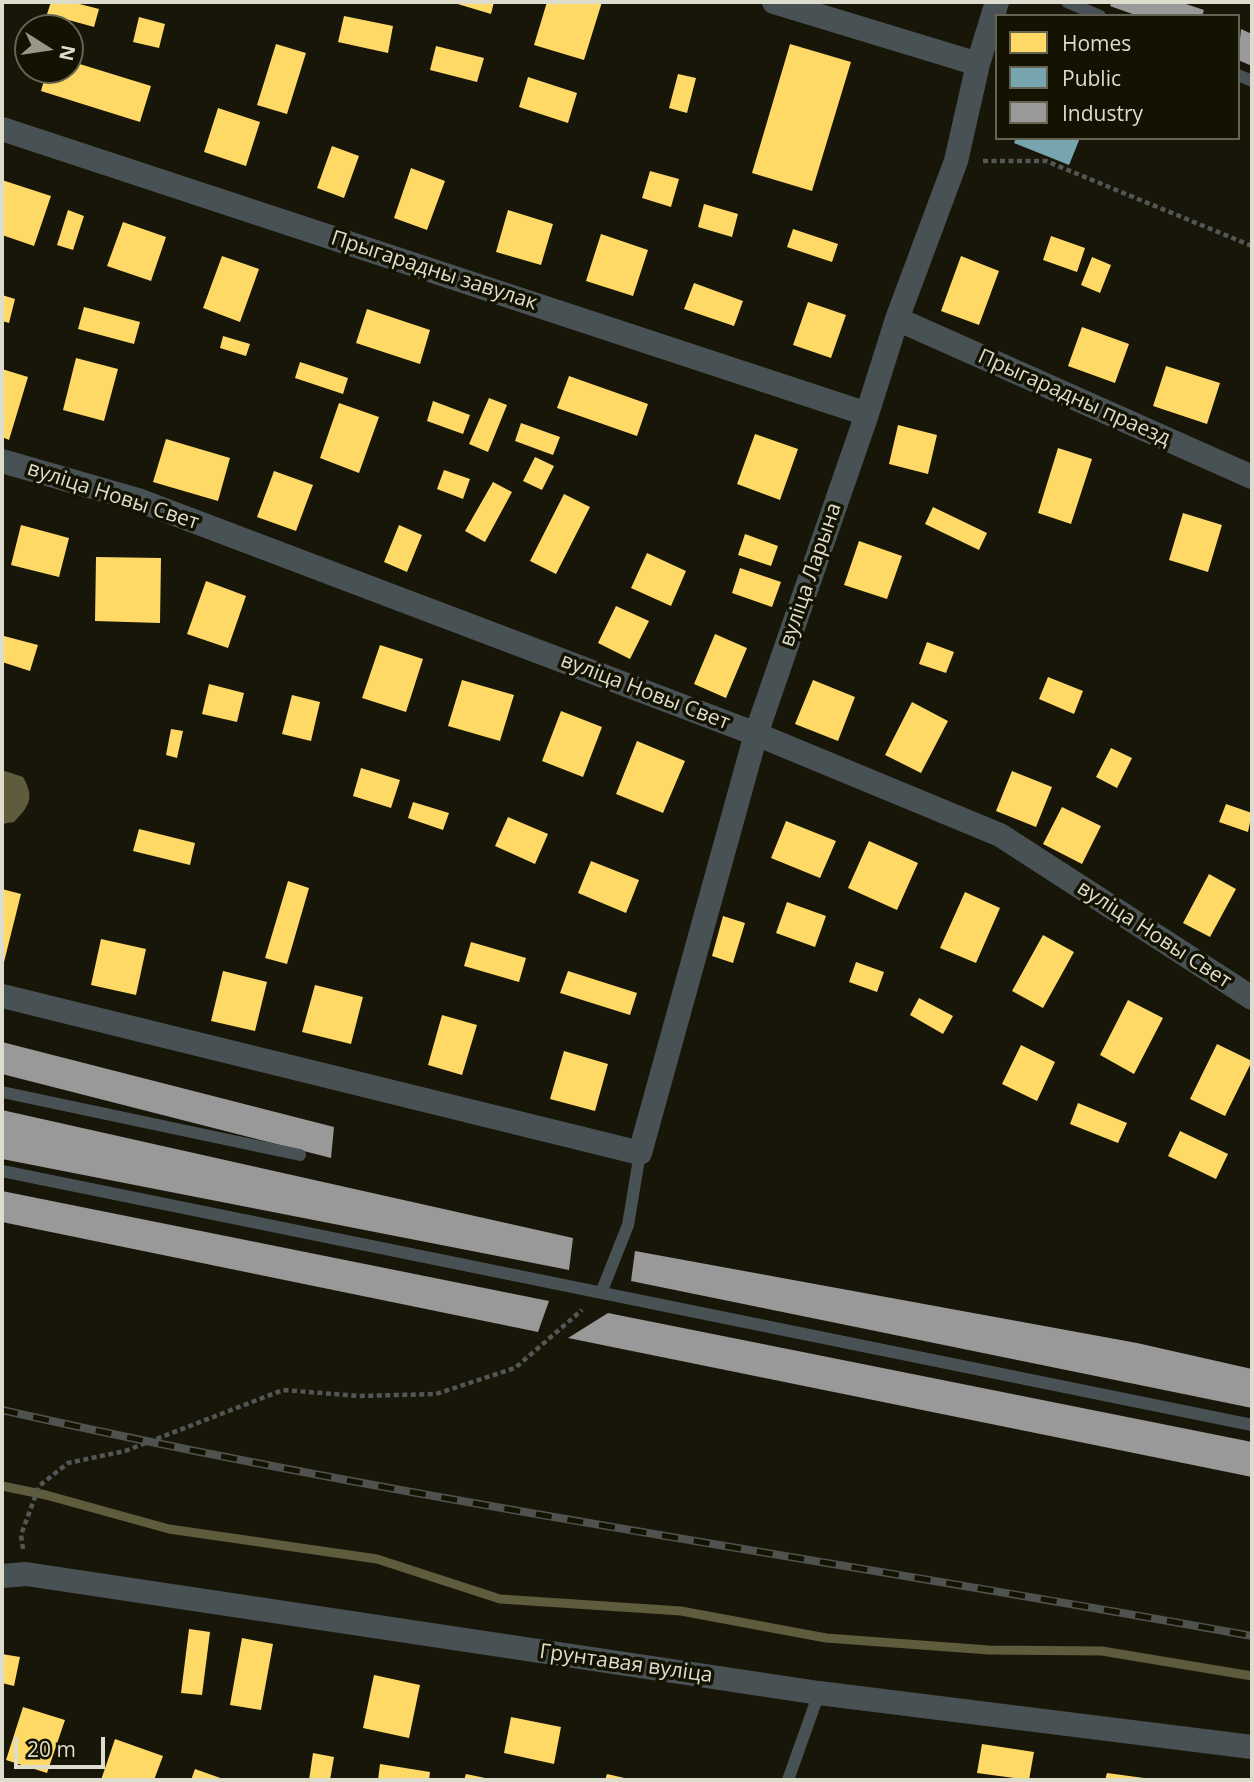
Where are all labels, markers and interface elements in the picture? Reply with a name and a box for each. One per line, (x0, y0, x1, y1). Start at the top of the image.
north arrow (14, 14, 84, 84)
legend (995, 14, 1240, 140)
text: Homes (1062, 29, 1131, 57)
text: N (53, 43, 82, 63)
text: Public (1062, 64, 1121, 92)
text: Industry (1062, 99, 1143, 127)
street label: Прыгарадны завулак (328, 226, 540, 316)
street label: Прыгарадны праезд (974, 344, 1174, 452)
street label: вуліца Новы Свет (24, 456, 202, 536)
street label: вуліца Ларына (775, 500, 847, 650)
street label: вуліца Новы Свет (557, 648, 733, 736)
street label: вуліца Новы Свет (1072, 876, 1236, 994)
street label: Грунтавая вуліца (538, 1639, 714, 1689)
scale bar (18, 1722, 108, 1766)
text: 20 m (27, 1735, 76, 1763)

